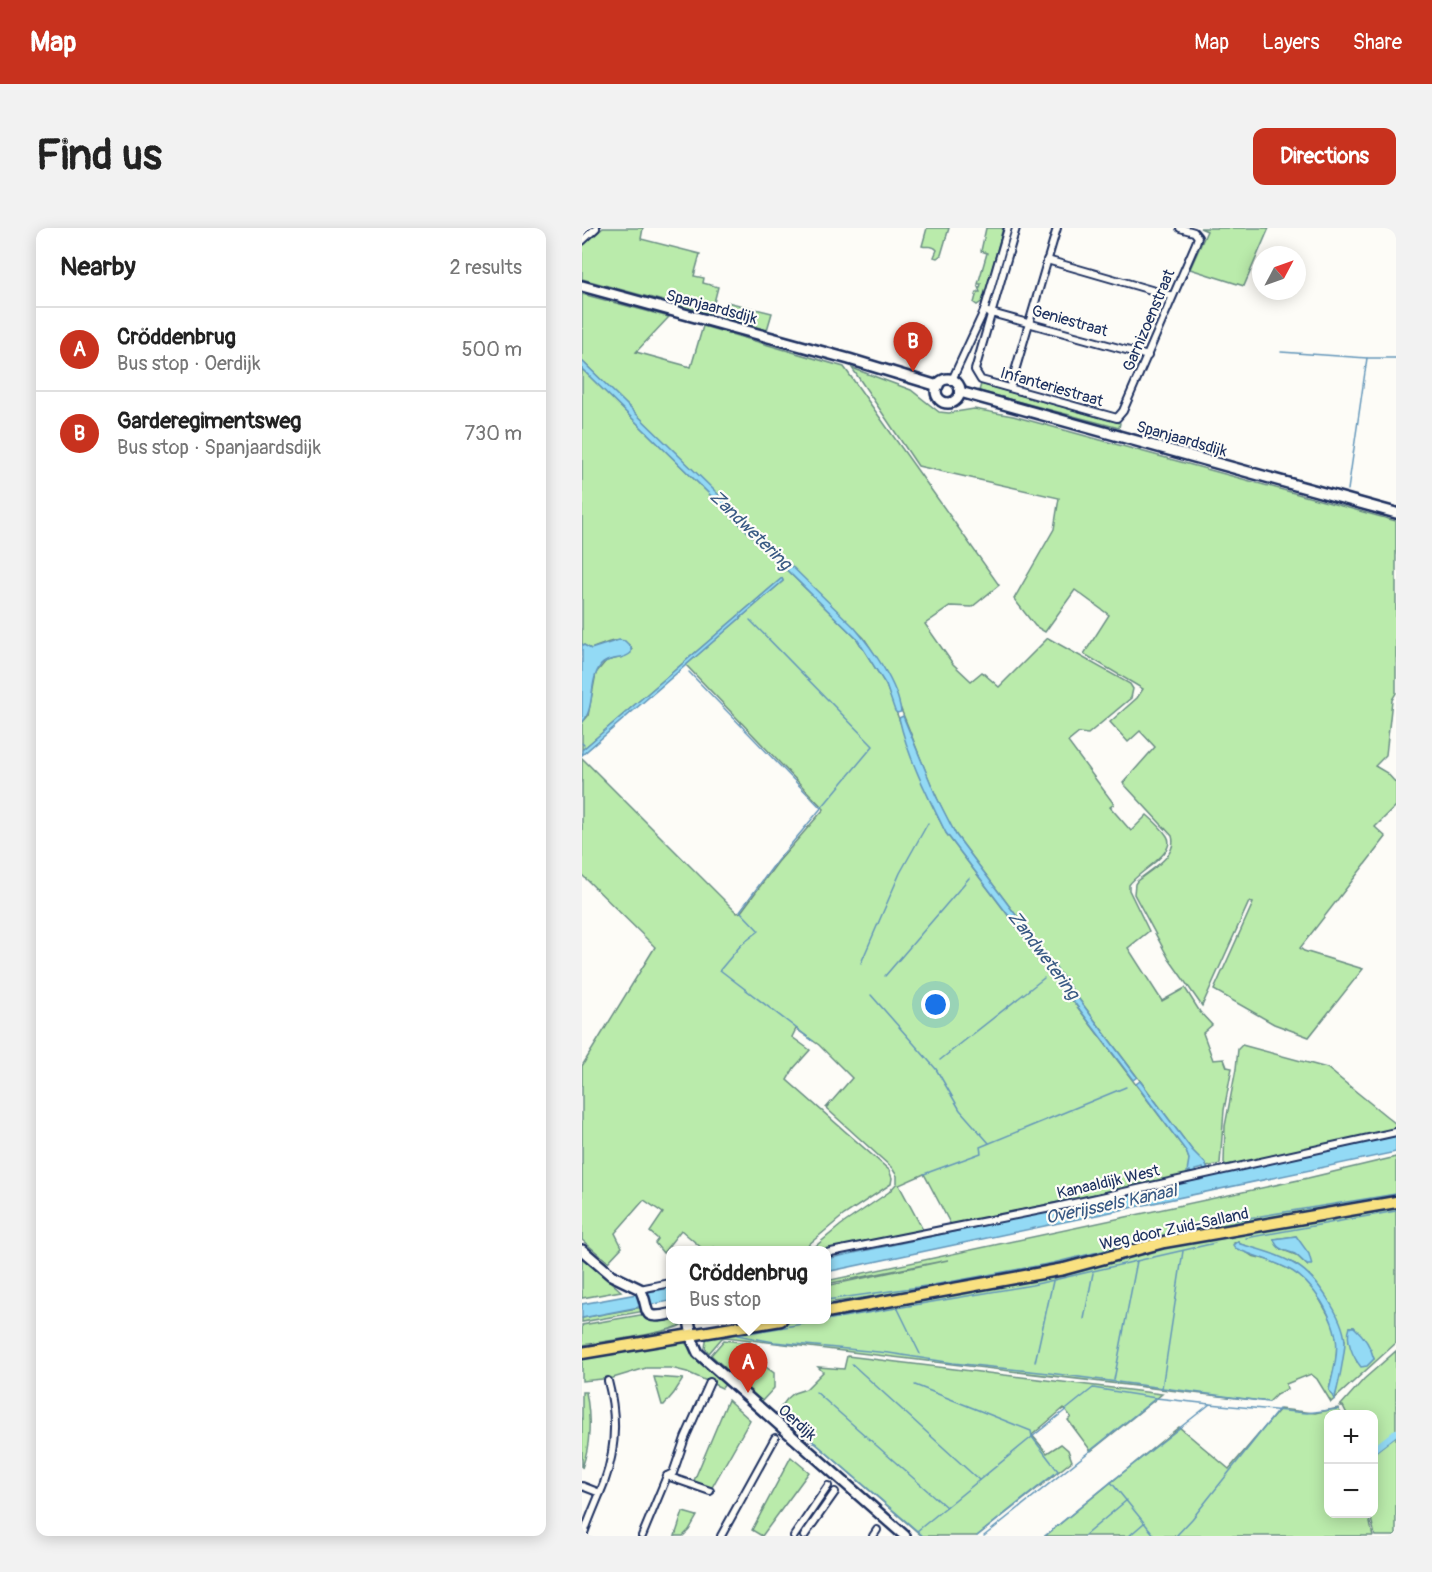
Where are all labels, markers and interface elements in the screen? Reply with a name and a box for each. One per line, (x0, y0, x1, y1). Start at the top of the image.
text: Map (30, 25, 76, 60)
text: Map (1194, 29, 1229, 56)
text: Layers (1262, 29, 1320, 56)
text: Share (1353, 29, 1402, 56)
button: Directions (1253, 128, 1396, 185)
text: Find us (36, 130, 162, 182)
north arrow (1252, 246, 1306, 300)
text: Nearby (60, 251, 136, 283)
text: 2 results (450, 255, 522, 280)
street label: Garnizoenstraat (1118, 266, 1180, 374)
street label: Spanjaardsdijk (664, 285, 760, 329)
street label: Geniestraat (1029, 301, 1111, 341)
pin: B (894, 322, 932, 372)
text: Cröddenbrug (117, 323, 236, 351)
text: A (73, 337, 86, 362)
text: 500 m (462, 337, 522, 362)
text: Bus stop · Oerdijk (117, 351, 261, 376)
street label: Infanteriestraat (998, 363, 1106, 411)
text: Garderegimentsweg (117, 407, 301, 435)
street label: Spanjaardsdijk (1134, 416, 1230, 462)
text: B (74, 421, 85, 446)
text: 730 m (465, 421, 522, 446)
text: Bus stop · Spanjaardsdijk (117, 435, 321, 460)
water label: Zandwetering (705, 486, 798, 576)
water label: Zandwetering (1003, 906, 1086, 1006)
your location (921, 990, 950, 1019)
street label: Kanaaldijk West (1055, 1160, 1162, 1203)
water label: Overijssels Kanaal (1043, 1179, 1181, 1230)
street label: Weg door Zuid-Salland (1098, 1203, 1250, 1255)
popup (666, 1246, 831, 1324)
text: Cröddenbrug (689, 1259, 808, 1287)
text: Bus stop (689, 1287, 761, 1312)
pin: A (728, 1344, 768, 1393)
street label: Oerdijk (774, 1400, 821, 1445)
map controls (1324, 1410, 1378, 1518)
button: + (1324, 1410, 1378, 1464)
button: − (1324, 1464, 1378, 1518)

